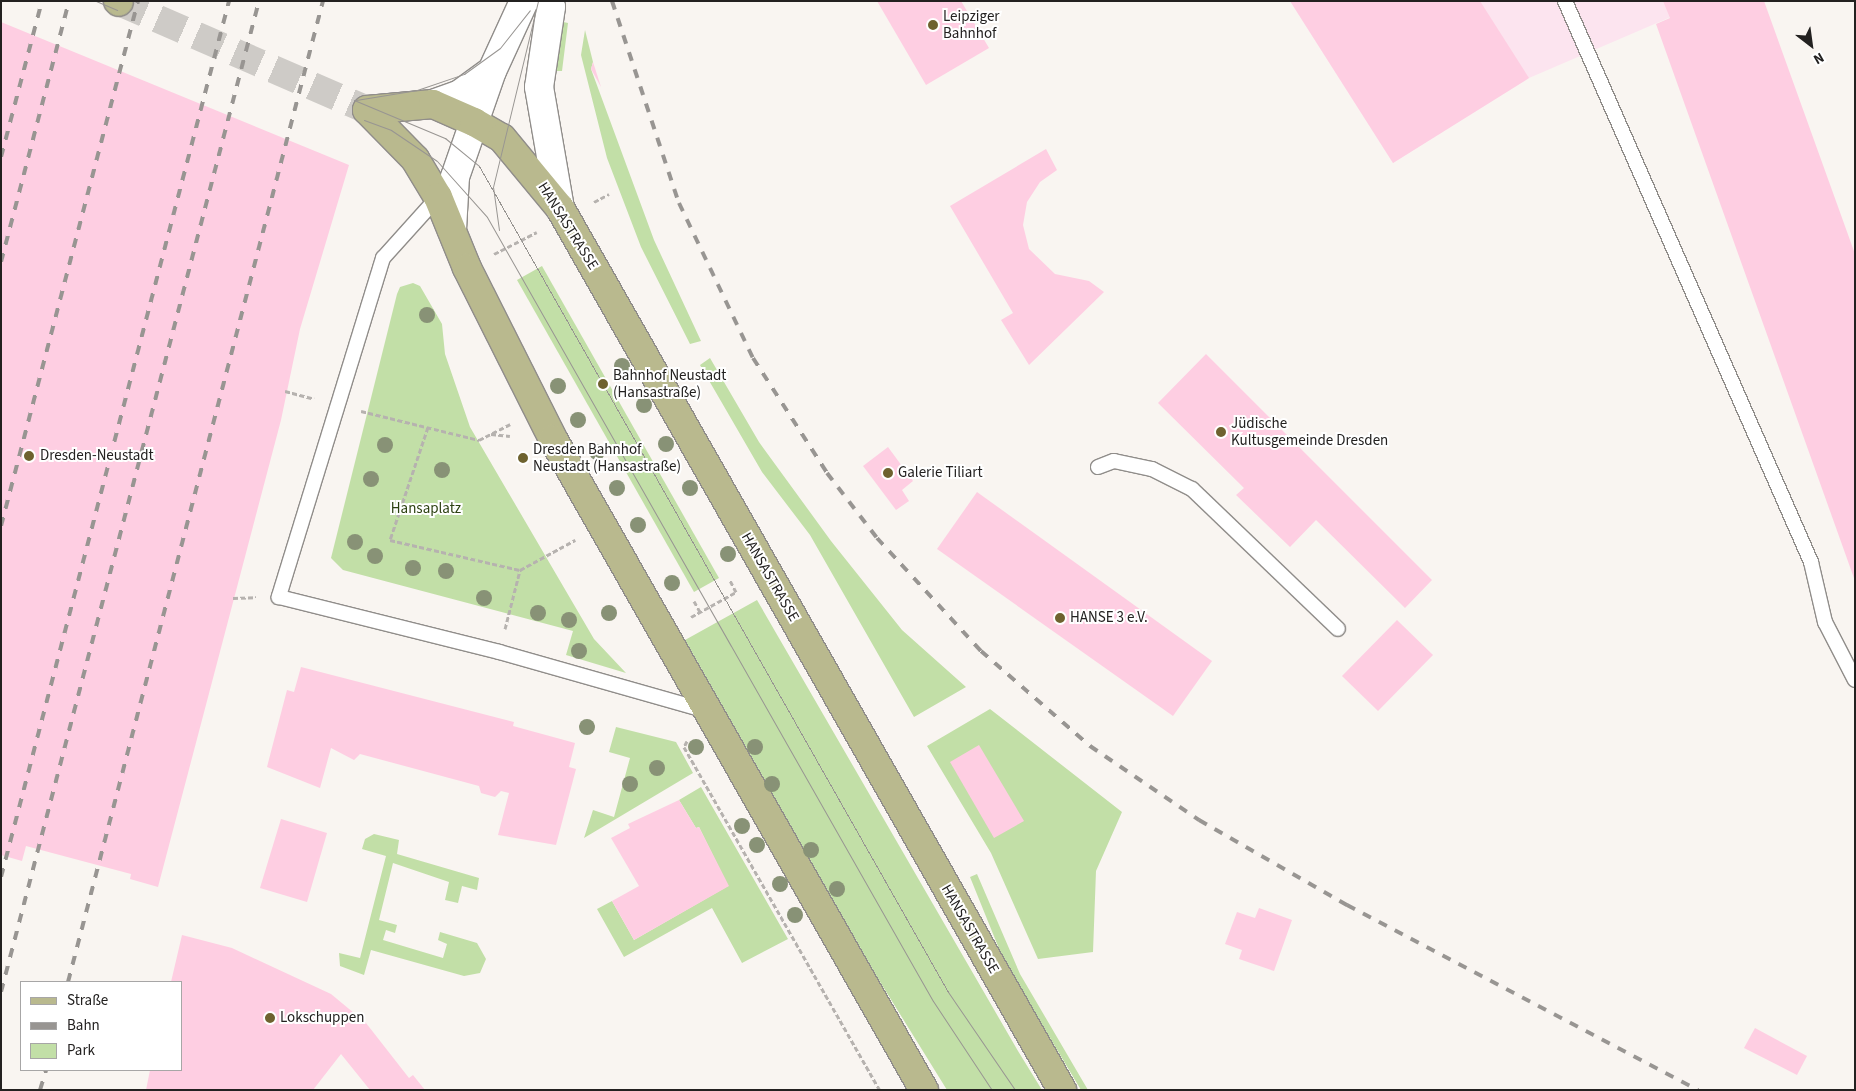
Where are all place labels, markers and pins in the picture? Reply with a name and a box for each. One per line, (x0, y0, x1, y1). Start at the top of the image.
place label: Leipziger Bahnhof (943, 7, 1000, 42)
marker: Leipziger Bahnhof (927, 19, 939, 31)
place label: Bahnhof Neustadt (Hansastraße) (613, 366, 726, 401)
marker: Bahnhof Neustadt (Hansastraße) (597, 378, 609, 390)
place label: Jüdische Kultusgemeinde Dresden (1231, 414, 1388, 449)
marker: Jüdische Kultusgemeinde Dresden (1215, 426, 1227, 438)
place label: Dresden Bahnhof Neustadt (Hansastraße) (533, 440, 681, 475)
place label: Dresden-Neustadt (40, 447, 154, 465)
marker: Dresden-Neustadt (22, 449, 36, 463)
marker: Dresden Bahnhof Neustadt (Hansastraße) (517, 452, 529, 464)
place label: Galerie Tiliart (898, 464, 982, 482)
marker: Galerie Tiliart (882, 467, 894, 479)
place label: HANSE 3 e.V. (1070, 609, 1148, 627)
marker: HANSE 3 e.V. (1054, 612, 1066, 624)
place label: Lokschuppen (280, 1009, 364, 1027)
marker: Lokschuppen (264, 1012, 276, 1024)

